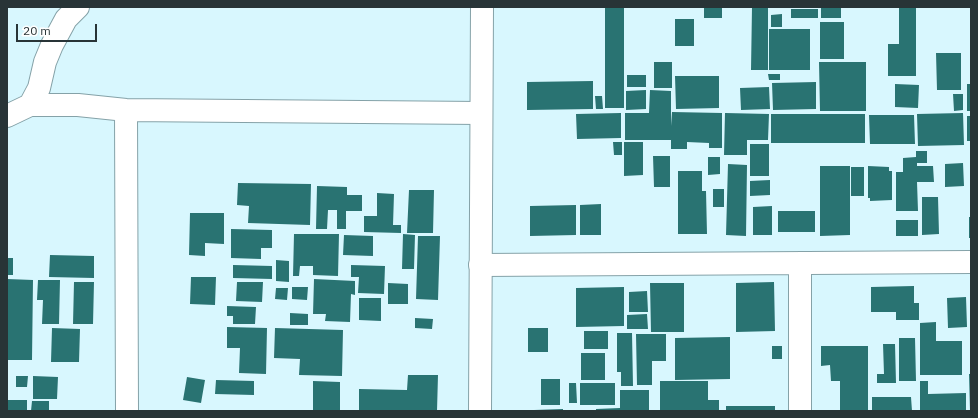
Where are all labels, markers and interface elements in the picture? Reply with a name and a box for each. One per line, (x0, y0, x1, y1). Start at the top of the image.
scale bar (18, 16, 99, 42)
text: 20 m (23, 23, 51, 38)

